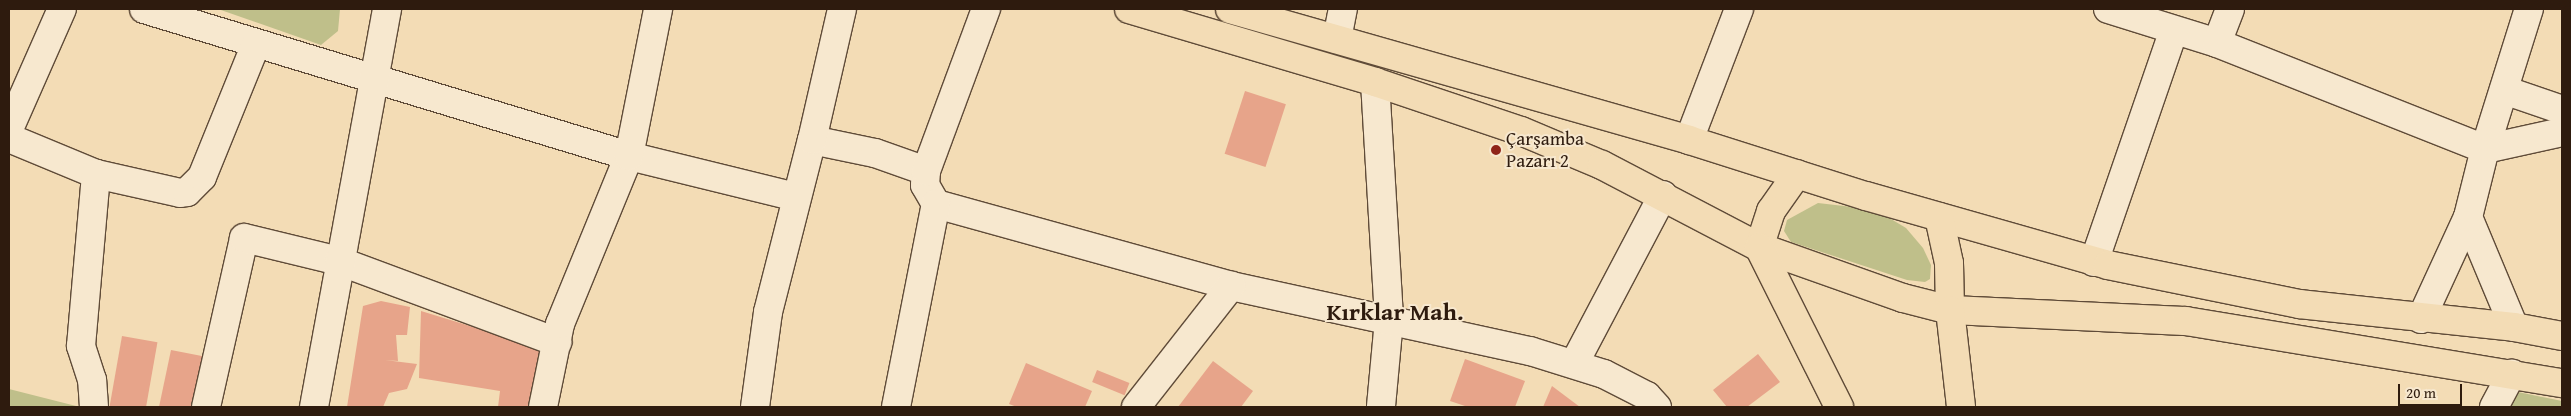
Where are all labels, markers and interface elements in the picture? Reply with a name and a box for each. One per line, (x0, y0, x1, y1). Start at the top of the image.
place label: Çarşamba Pazarı 2 (1506, 128, 1584, 172)
marker: Çarşamba Pazarı 2 (1490, 144, 1502, 156)
district label: Kırklar Mah. (1326, 298, 1464, 326)
scale bar (2401, 374, 2465, 406)
text: 20 m (2406, 382, 2436, 403)

